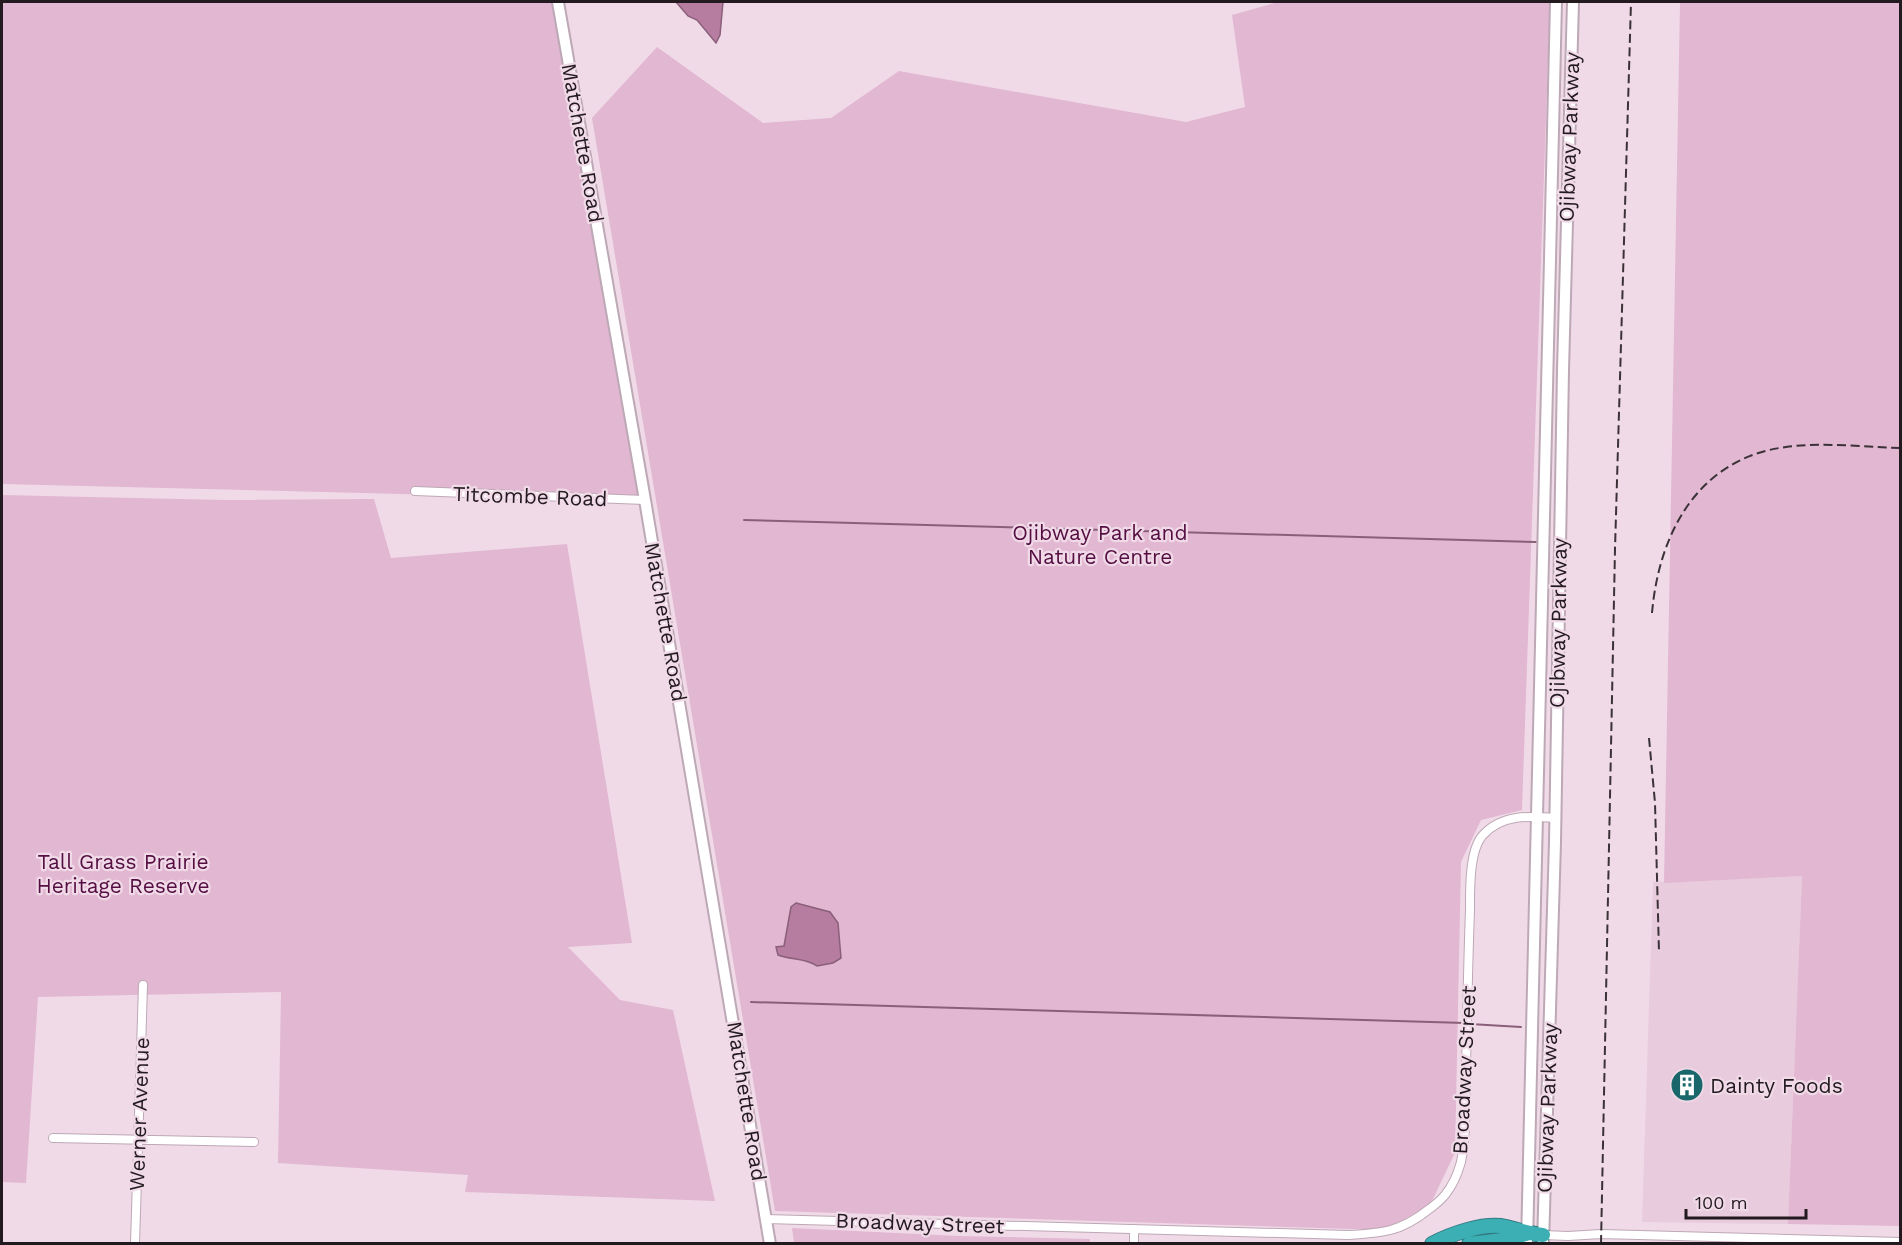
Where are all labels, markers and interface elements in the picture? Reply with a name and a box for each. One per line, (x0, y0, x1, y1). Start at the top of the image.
street label: Ojibway Parkway (1554, 51, 1584, 223)
street label: Matchette Road (557, 61, 609, 225)
street label: Titcombe Road (452, 481, 608, 511)
park label: Ojibway Park and Nature Centre (1012, 520, 1188, 569)
street label: Ojibway Parkway (1544, 537, 1572, 708)
street label: Matchette Road (640, 540, 692, 704)
park label: Tall Grass Prairie Heritage Reserve (36, 849, 210, 898)
street label: Broadway Street (1447, 985, 1481, 1155)
street label: Matchette Road (722, 1019, 772, 1183)
street label: Ojibway Parkway (1532, 1022, 1562, 1194)
street label: Werner Avenue (124, 1037, 154, 1191)
building icon: Dainty Foods (1669, 1067, 1705, 1103)
place label: Dainty Foods (1710, 1073, 1843, 1098)
scale bar (1686, 1182, 1806, 1220)
text: 100 m (1695, 1192, 1748, 1213)
street label: Broadway Street (835, 1208, 1005, 1238)

